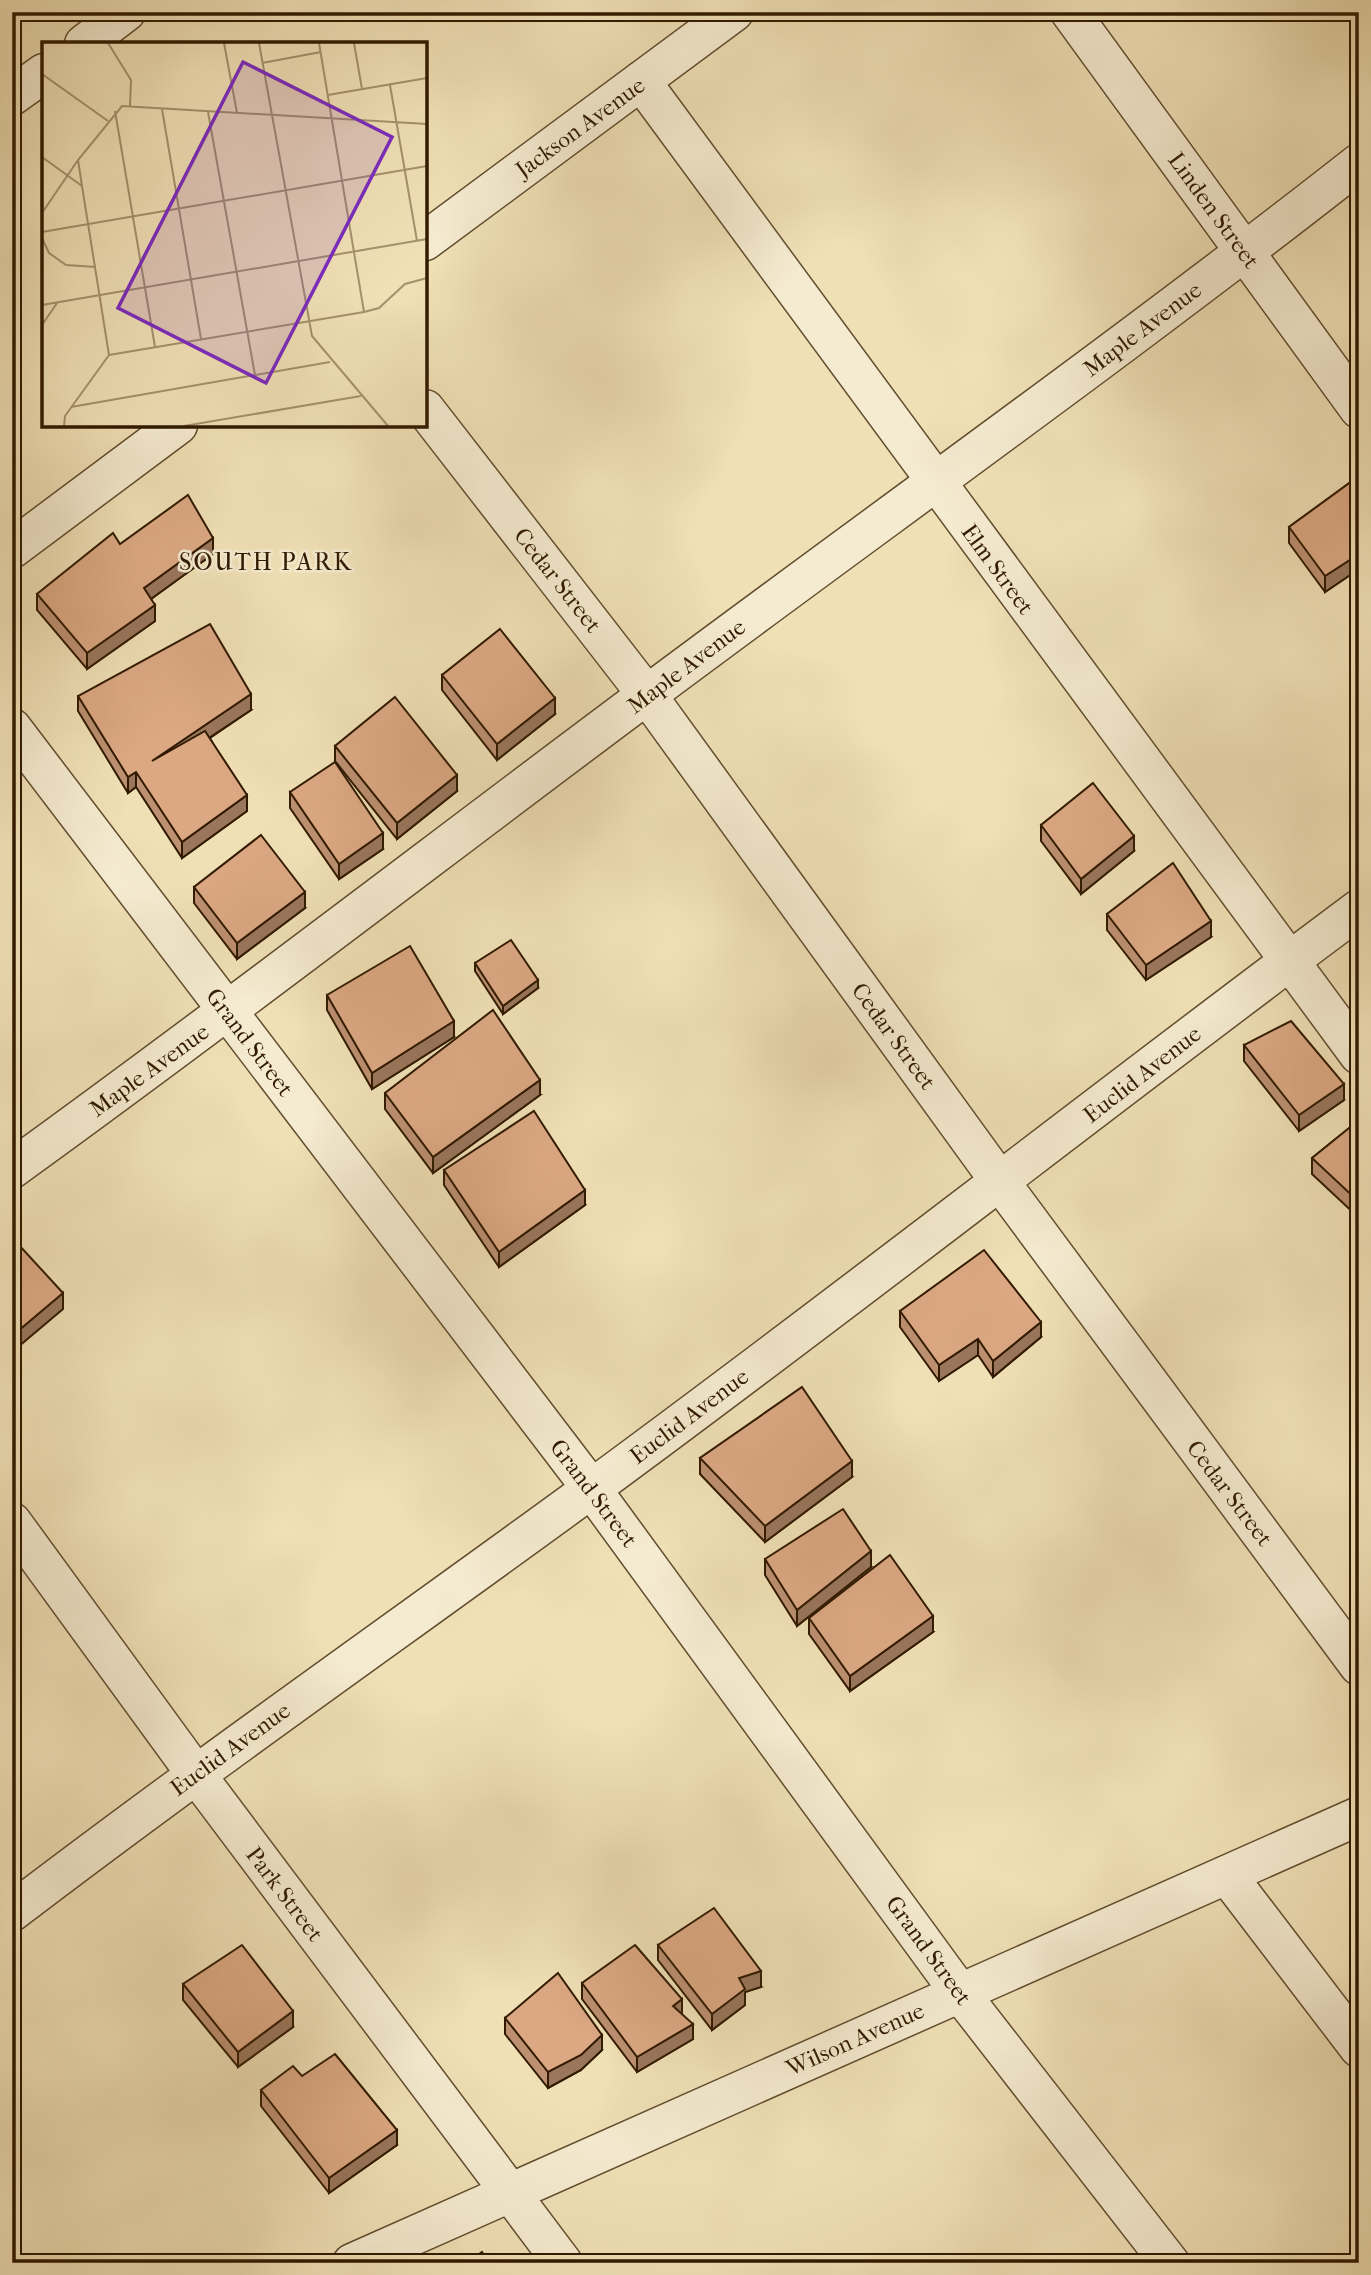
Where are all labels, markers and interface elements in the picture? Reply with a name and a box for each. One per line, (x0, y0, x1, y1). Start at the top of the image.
inset map (42, 42, 427, 427)
street label: Jackson Avenue (509, 71, 650, 185)
street label: Linden Street (1162, 147, 1265, 274)
street label: Maple Avenue (1078, 276, 1207, 383)
street label: Elm Street (956, 519, 1039, 620)
street label: Cedar Street (508, 523, 607, 638)
district label: SOUTH PARK (179, 548, 353, 576)
street label: Maple Avenue (622, 613, 751, 720)
street label: Cedar Street (846, 978, 941, 1095)
street label: Grand Street (200, 983, 299, 1102)
street label: Maple Avenue (84, 1018, 214, 1123)
street label: Euclid Avenue (1078, 1020, 1206, 1129)
street label: Euclid Avenue (625, 1363, 754, 1470)
street label: Grand Street (544, 1434, 643, 1553)
street label: Cedar Street (1181, 1435, 1278, 1552)
street label: Euclid Avenue (165, 1697, 296, 1802)
street label: Park Street (240, 1842, 329, 1947)
street label: Grand Street (880, 1891, 977, 2010)
street label: Wilson Avenue (781, 1997, 928, 2082)

